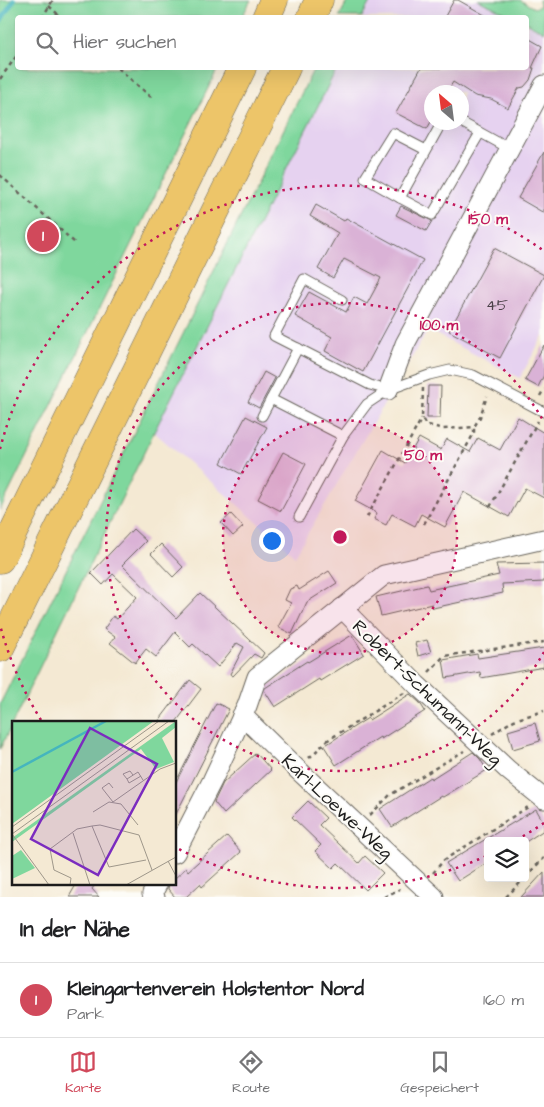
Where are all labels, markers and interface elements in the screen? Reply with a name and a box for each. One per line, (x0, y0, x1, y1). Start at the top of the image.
search box (15, 15, 529, 70)
icon: search (33, 29, 61, 57)
text: Hier suchen (73, 29, 176, 56)
north arrow (424, 85, 469, 130)
text: 150 m (468, 209, 508, 230)
pin: 1 (27, 217, 59, 255)
house number: 45 (486, 294, 509, 316)
text: 100 m (420, 315, 459, 336)
text: 50 m (404, 445, 442, 466)
your location (259, 528, 285, 554)
centre of rings (331, 528, 349, 546)
street label: Robert-Schumann-Weg (345, 614, 508, 773)
inset map (12, 721, 176, 884)
street label: Karl-Loewe-Weg (274, 748, 399, 867)
map controls (484, 837, 529, 882)
button: layers (484, 837, 529, 882)
text: In der Nähe (20, 915, 130, 944)
text: Kleingartenverein Holstentor Nord (67, 976, 364, 1003)
text: 1 (35, 989, 37, 1011)
text: 160 m (483, 989, 524, 1011)
text: Park (67, 1003, 104, 1025)
tab: Karte (65, 1048, 102, 1098)
tab: Route (232, 1048, 270, 1098)
tab: Gespeichert (400, 1048, 479, 1098)

